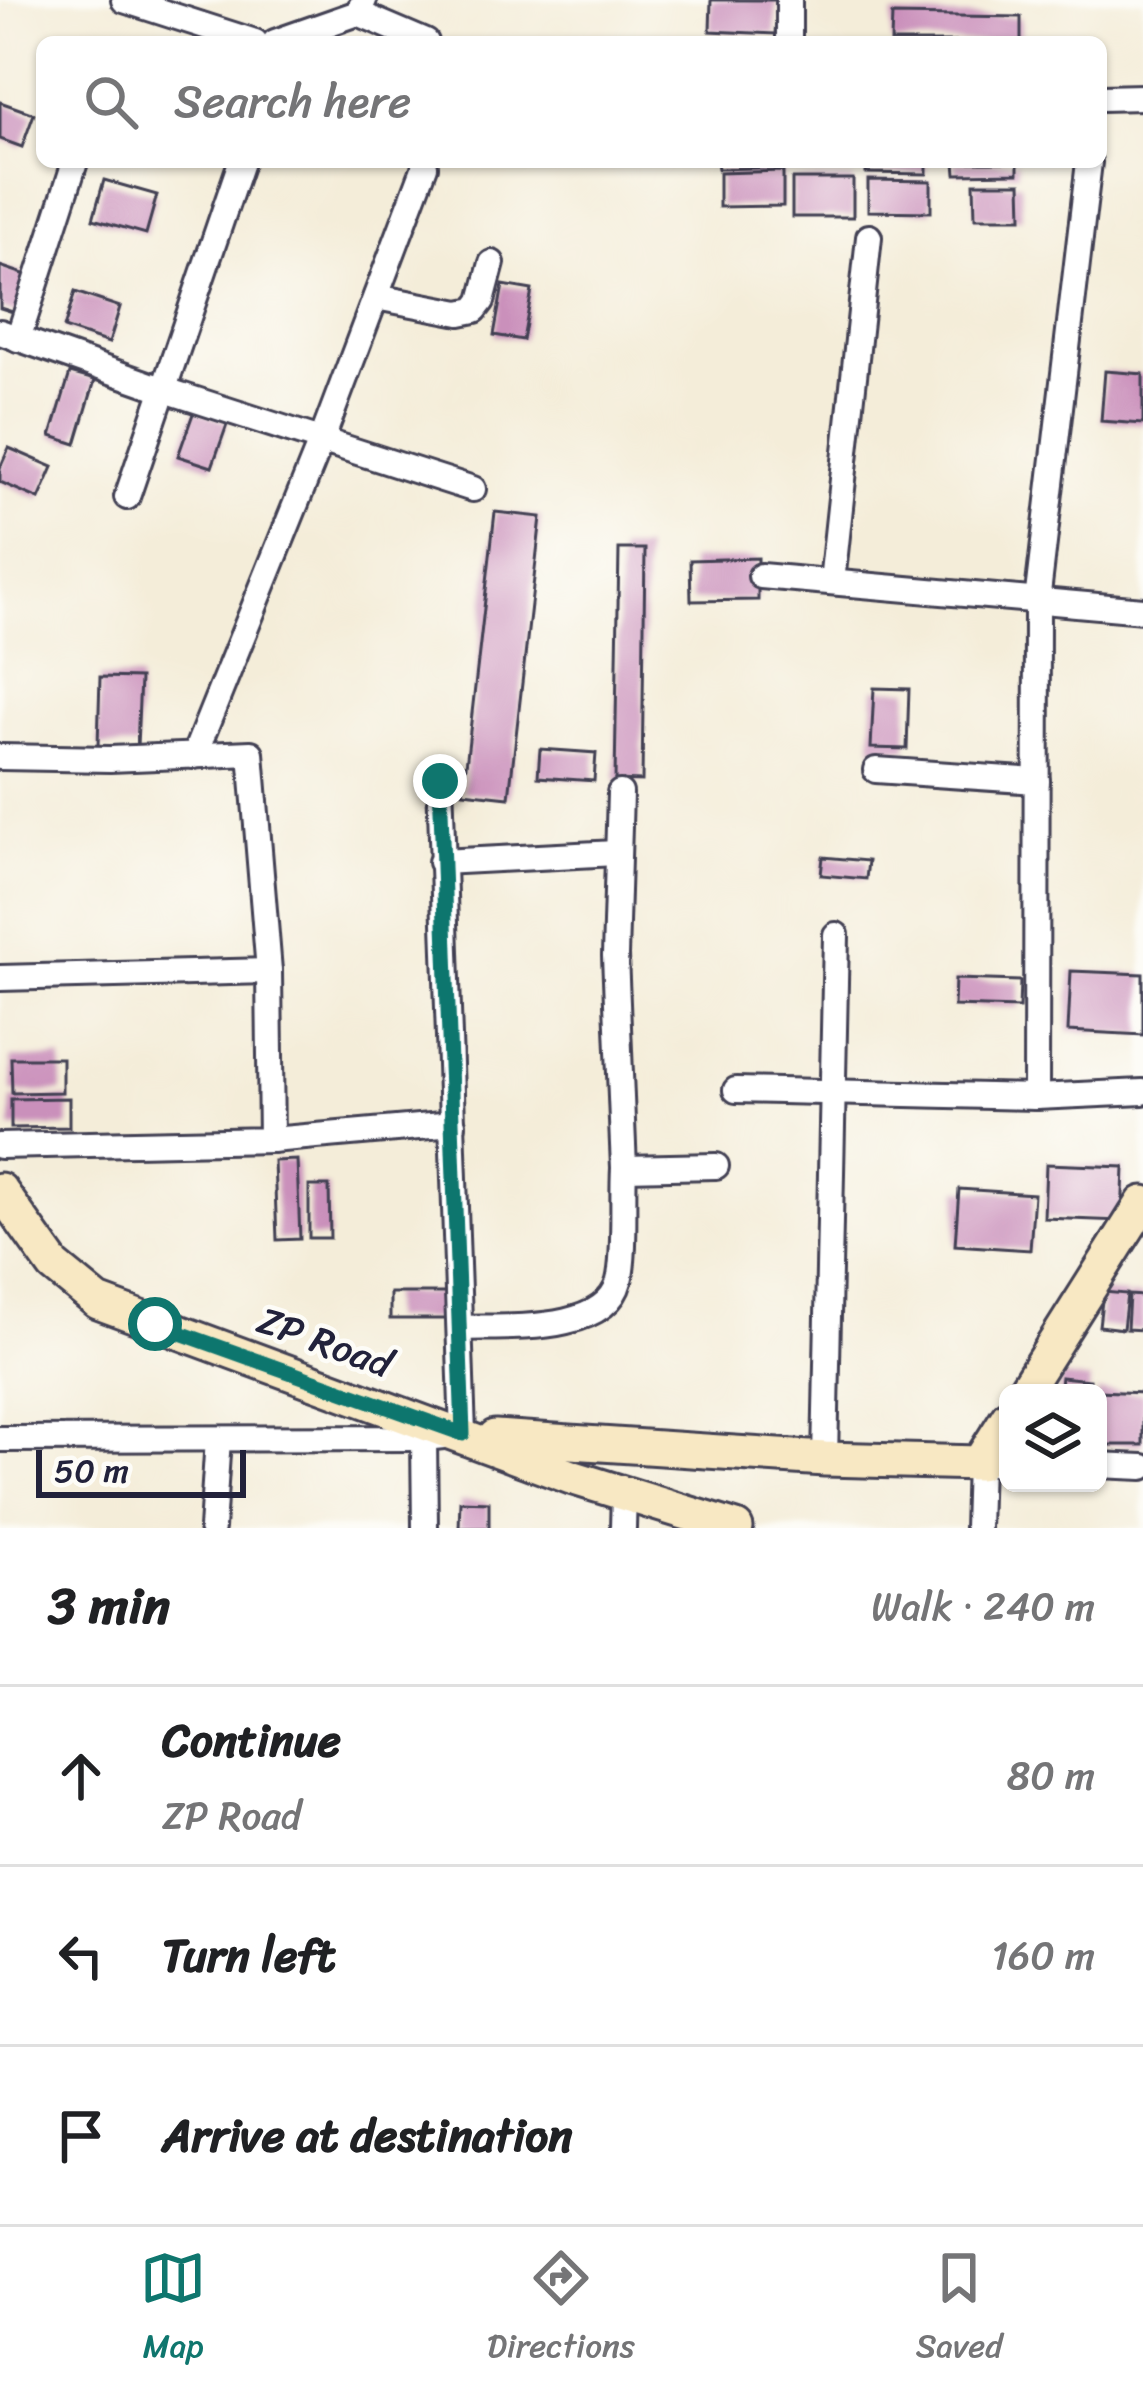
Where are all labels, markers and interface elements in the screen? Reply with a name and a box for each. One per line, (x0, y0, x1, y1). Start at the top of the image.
search box (36, 36, 1107, 168)
text: Search here (174, 62, 411, 142)
icon: search (78, 69, 144, 135)
route end (413, 754, 467, 808)
street label: ZP Road (248, 1285, 404, 1399)
route start (128, 1297, 182, 1351)
map controls (999, 1384, 1107, 1492)
button: layers (999, 1384, 1107, 1492)
text: 50 m (54, 1442, 129, 1500)
scale bar (36, 1444, 246, 1497)
text: 3 min (48, 1561, 170, 1651)
text: Walk · 240 m (871, 1572, 1095, 1641)
text: Continue (162, 1701, 341, 1781)
text: 80 m (1007, 1741, 1095, 1810)
icon: ahead (48, 1743, 114, 1809)
text: ZP Road (162, 1781, 301, 1850)
text: Turn left (162, 1916, 335, 1996)
text: 160 m (991, 1921, 1095, 1990)
icon: left (48, 1923, 114, 1989)
text: Arrive at destination (162, 2096, 572, 2176)
icon: arrive (48, 2103, 114, 2169)
tab: Map (140, 2245, 206, 2375)
tab: Directions (487, 2245, 635, 2375)
tab: Saved (916, 2245, 1003, 2375)

